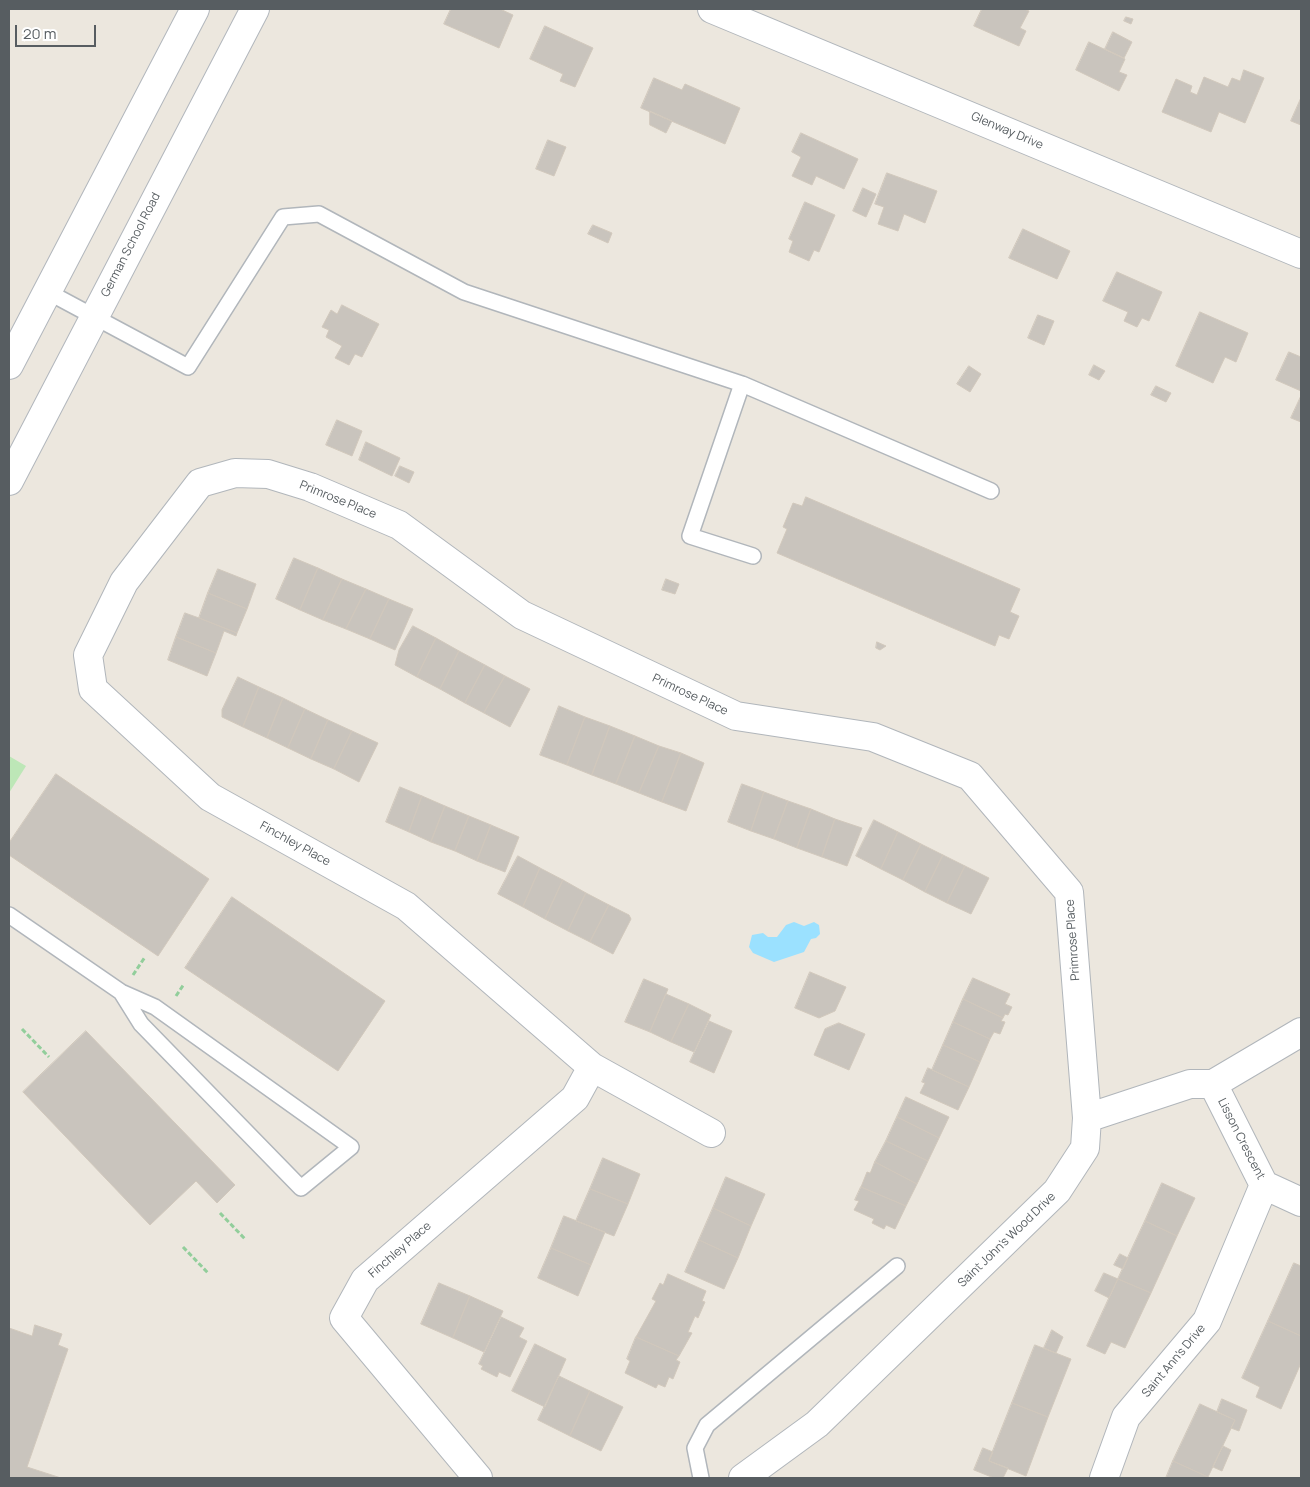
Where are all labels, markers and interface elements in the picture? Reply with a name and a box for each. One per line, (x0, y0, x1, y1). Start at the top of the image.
scale bar (18, 15, 99, 47)
text: 20 m (23, 23, 56, 44)
street label: Glenway Drive (969, 109, 1045, 153)
street label: German School Road (98, 190, 164, 300)
street label: Primrose Place (297, 478, 379, 522)
street label: Primrose Place (650, 671, 730, 719)
street label: Finchley Place (257, 819, 333, 869)
street label: Primrose Place (1063, 899, 1083, 981)
street label: Lisson Crescent (1214, 1096, 1268, 1182)
street label: Saint John's Wood Drive (955, 1190, 1059, 1290)
street label: Finchley Place (366, 1219, 434, 1281)
street label: Saint Ann's Drive (1139, 1322, 1209, 1400)

